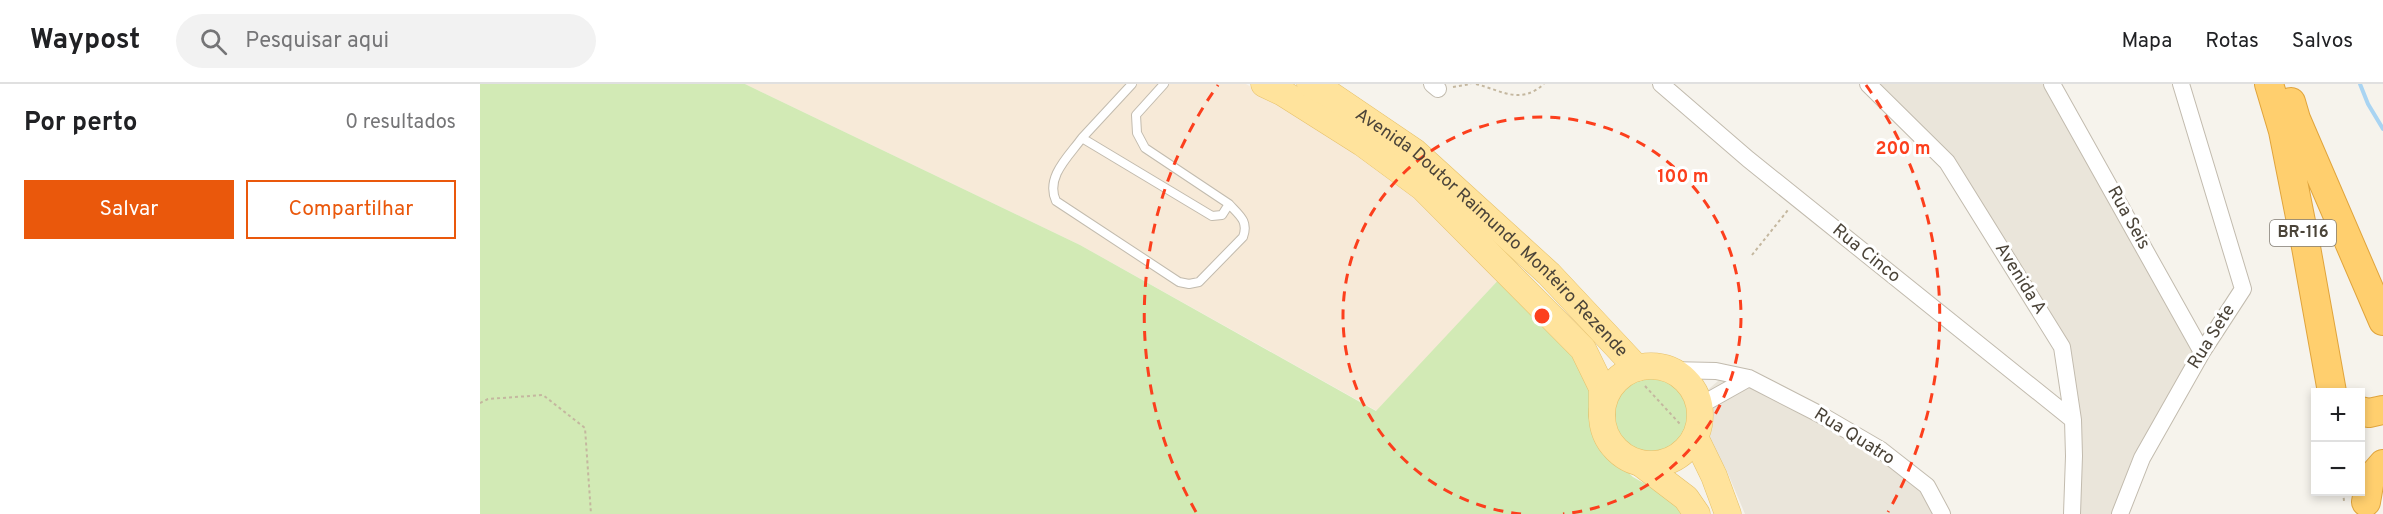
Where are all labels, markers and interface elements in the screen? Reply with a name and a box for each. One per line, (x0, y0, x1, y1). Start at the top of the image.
search box (176, 14, 596, 68)
text: Waypost (30, 23, 140, 59)
icon: search (197, 25, 230, 58)
text: Pesquisar aqui (245, 28, 389, 55)
text: Mapa (2122, 28, 2172, 55)
text: Rotas (2205, 28, 2259, 55)
text: Salvos (2292, 28, 2353, 55)
street label: Avenida Doutor Raimundo Monteiro Rezende (1351, 103, 1633, 362)
text: Por perto (24, 107, 138, 140)
text: 0 resultados (345, 110, 456, 136)
text: 200 m (1875, 138, 1931, 161)
text: 100 m (1657, 166, 1709, 189)
button: Salvar (24, 180, 234, 239)
button: Compartilhar (246, 180, 456, 239)
street label: Rua Seis (2101, 182, 2155, 254)
street label: Rua Cinco (1827, 219, 1905, 289)
road number: BR-116 (2270, 220, 2336, 246)
street label: Avenida A (1989, 239, 2051, 319)
street label: Rua Sete (2183, 300, 2241, 374)
centre of rings (1532, 306, 1552, 326)
map controls (2311, 388, 2365, 496)
button: + (2311, 388, 2365, 442)
street label: Rua Quatro (1809, 403, 1899, 471)
button: − (2311, 442, 2365, 496)

